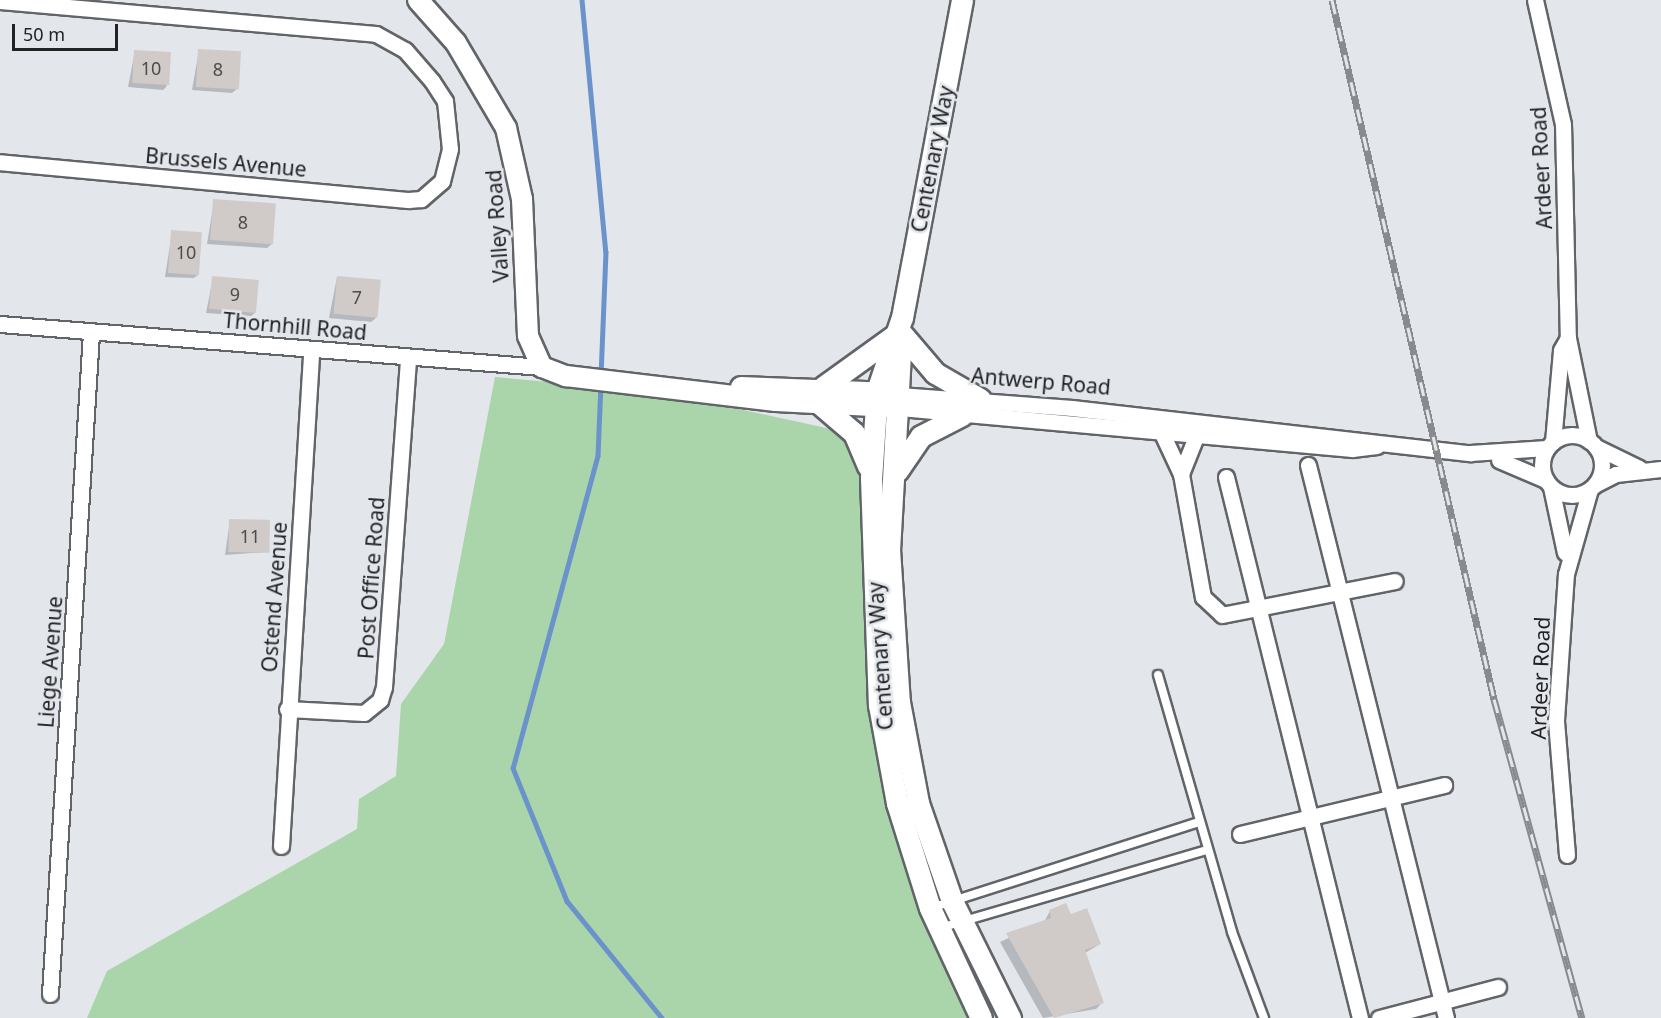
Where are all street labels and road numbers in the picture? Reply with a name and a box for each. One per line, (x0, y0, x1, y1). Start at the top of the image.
street label: Centenary Way (905, 84, 959, 234)
street label: Ardeer Road (1525, 106, 1557, 230)
street label: Brussels Avenue (144, 142, 308, 182)
street label: Valley Road (480, 169, 514, 283)
street label: Thornhill Road (222, 307, 368, 345)
street label: Antwerp Road (970, 362, 1112, 400)
street label: Post Office Road (353, 496, 389, 660)
street label: Ostend Avenue (256, 521, 292, 673)
street label: Centenary Way (862, 581, 898, 731)
street label: Liege Avenue (33, 595, 67, 729)
street label: Ardeer Road (1525, 616, 1555, 740)

